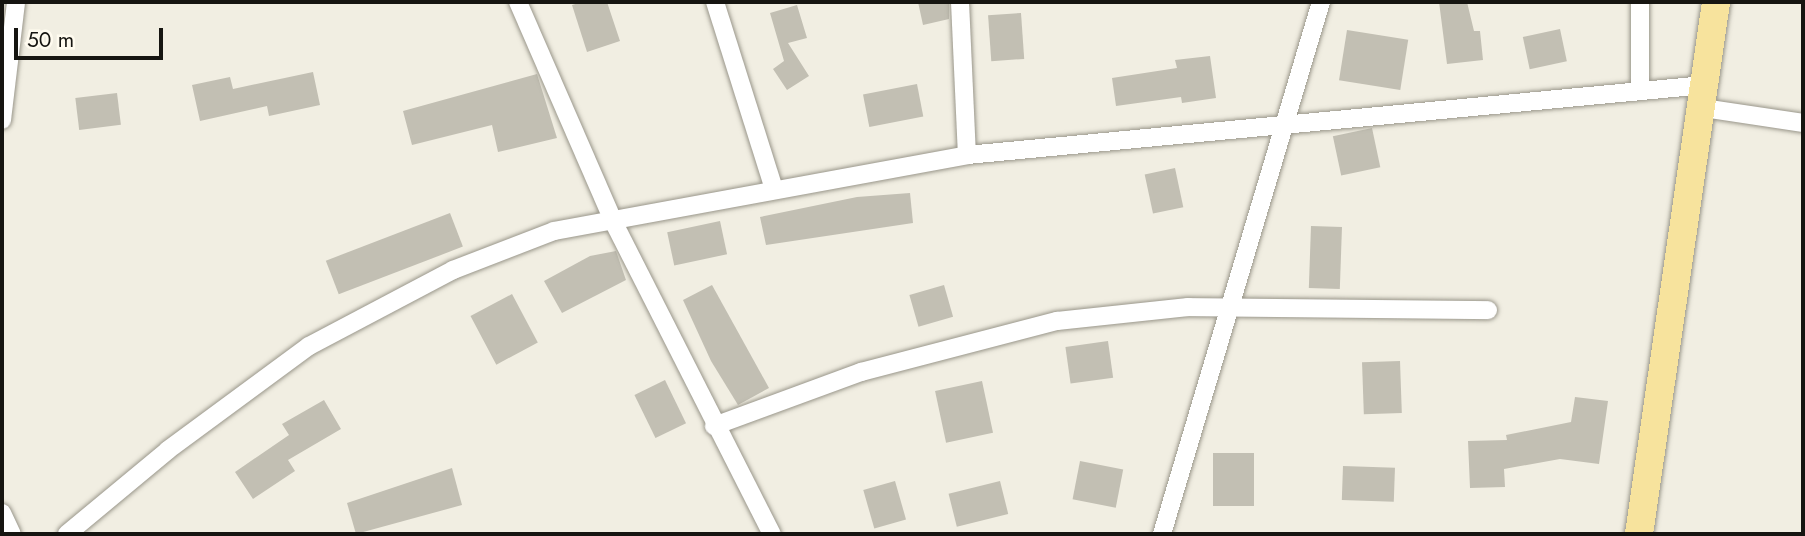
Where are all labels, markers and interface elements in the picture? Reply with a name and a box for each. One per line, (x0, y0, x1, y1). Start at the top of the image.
scale bar (18, 14, 166, 58)
text: 50 m (27, 25, 74, 55)

